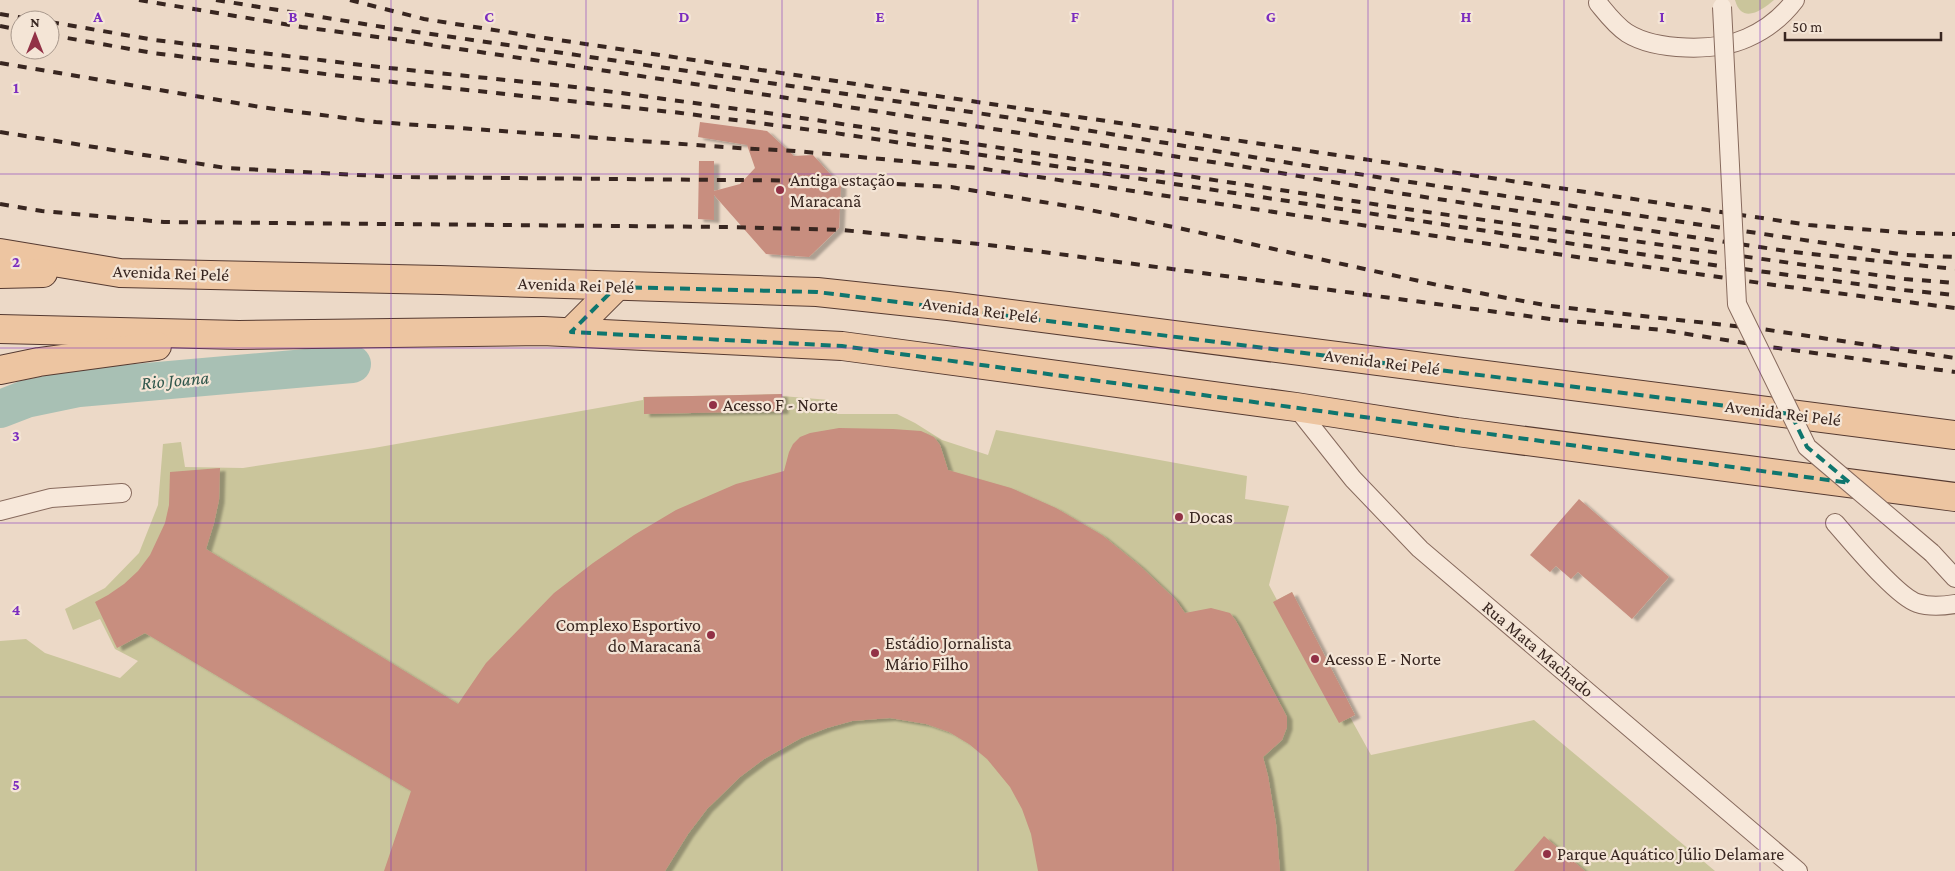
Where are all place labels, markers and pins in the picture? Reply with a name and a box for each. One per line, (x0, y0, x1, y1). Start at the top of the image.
place label: Antiga estação Maracanã (790, 170, 895, 211)
marker: Antiga estação Maracanã (774, 184, 786, 196)
place label: Acesso F - Norte (723, 395, 838, 415)
marker: Acesso F - Norte (707, 399, 719, 411)
place label: Docas (1189, 507, 1233, 527)
marker: Docas (1173, 511, 1185, 523)
place label: Complexo Esportivo do Maracanã (555, 615, 701, 656)
marker: Complexo Esportivo do Maracanã (705, 629, 717, 641)
place label: Estádio Jornalista Mário Filho (885, 633, 1012, 674)
marker: Estádio Jornalista Mário Filho (869, 647, 881, 659)
place label: Acesso E - Norte (1325, 649, 1441, 669)
marker: Acesso E - Norte (1309, 653, 1321, 665)
place label: Parque Aquático Júlio Delamare (1557, 844, 1784, 864)
marker: Parque Aquático Júlio Delamare (1541, 848, 1553, 860)

